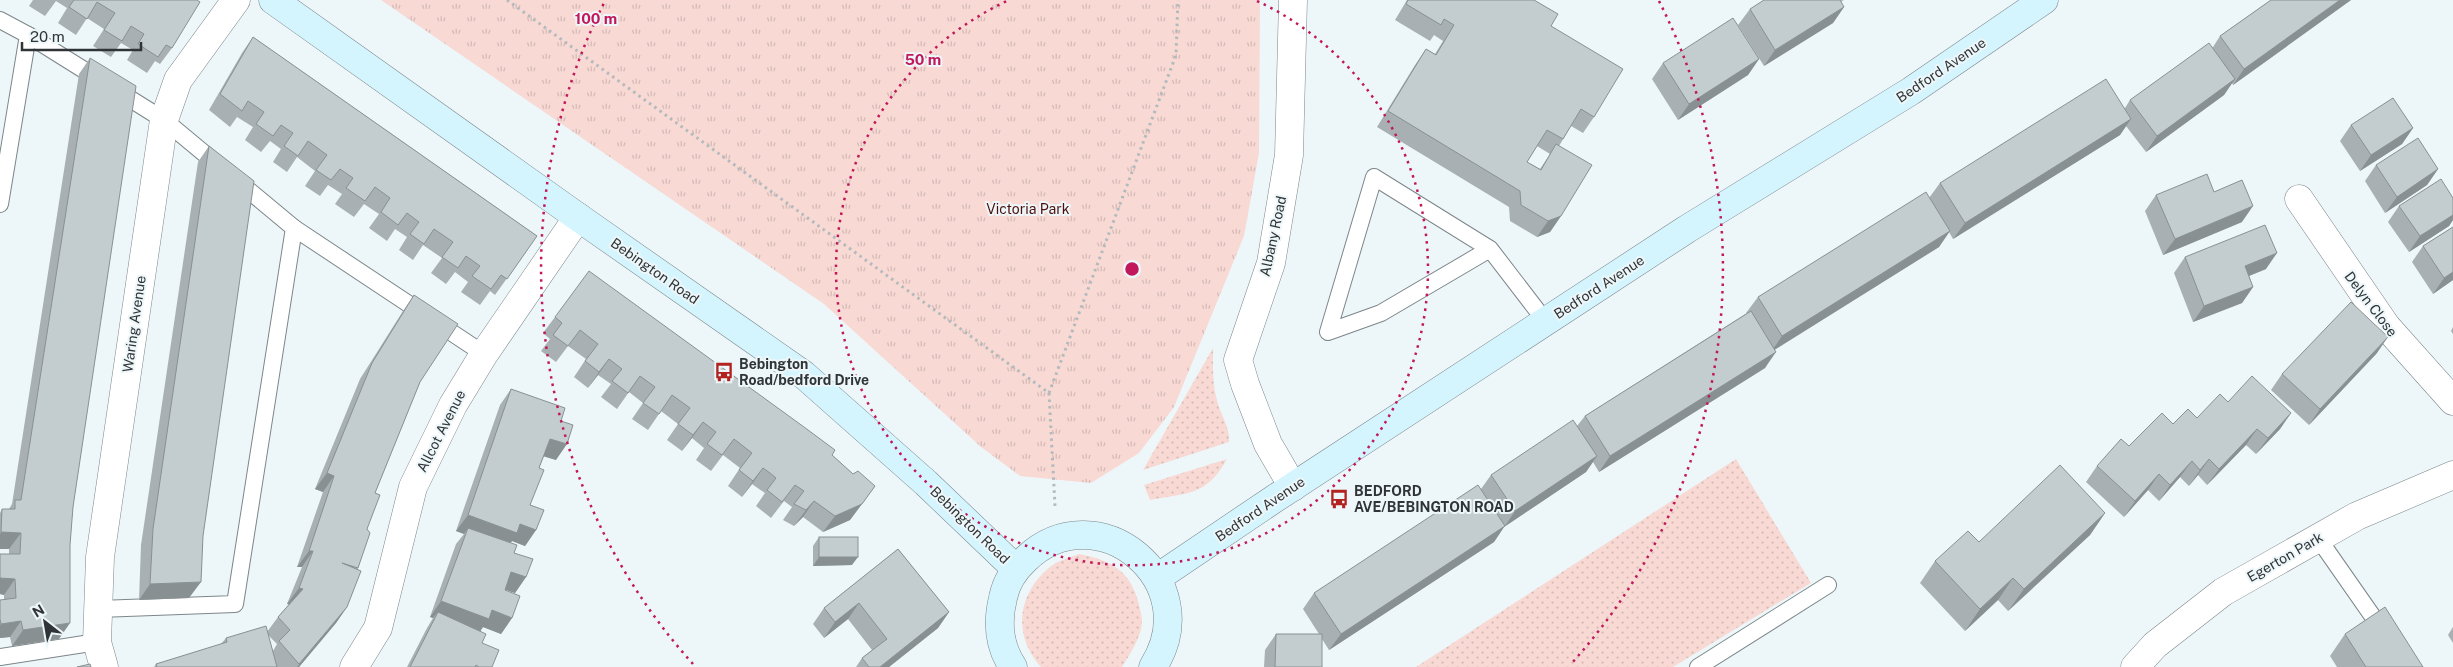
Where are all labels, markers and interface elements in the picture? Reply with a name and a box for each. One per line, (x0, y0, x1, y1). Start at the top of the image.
text: 100 m (575, 10, 617, 27)
scale bar (22, 20, 141, 52)
text: 20 m (30, 28, 65, 45)
street label: Bedford Avenue (1893, 34, 1989, 106)
text: 50 m (905, 51, 941, 68)
street label: Albany Road (1257, 194, 1289, 278)
park label: Victoria Park (986, 201, 1070, 217)
street label: Bebington Road (608, 235, 702, 307)
street label: Bedford Avenue (1551, 252, 1647, 322)
centre of rings (1123, 260, 1141, 278)
street label: Delyn Close (2341, 268, 2401, 340)
street label: Waring Avenue (119, 274, 149, 374)
place label: Bebington Road/bedford Drive (739, 356, 869, 388)
bus stop icon: Bebington Road/bedford Drive (713, 361, 735, 383)
street label: Allcot Avenue (413, 387, 469, 475)
street label: Bedford Avenue (1212, 473, 1308, 545)
street label: Bebington Road (927, 483, 1013, 567)
place label: BEDFORD AVE/BEBINGTON ROAD (1354, 483, 1514, 515)
bus stop icon: BEDFORD AVE/BEBINGTON ROAD (1328, 488, 1350, 510)
street label: Egerton Park (2244, 529, 2326, 585)
north arrow (20, 597, 70, 647)
text: N (29, 601, 47, 621)

